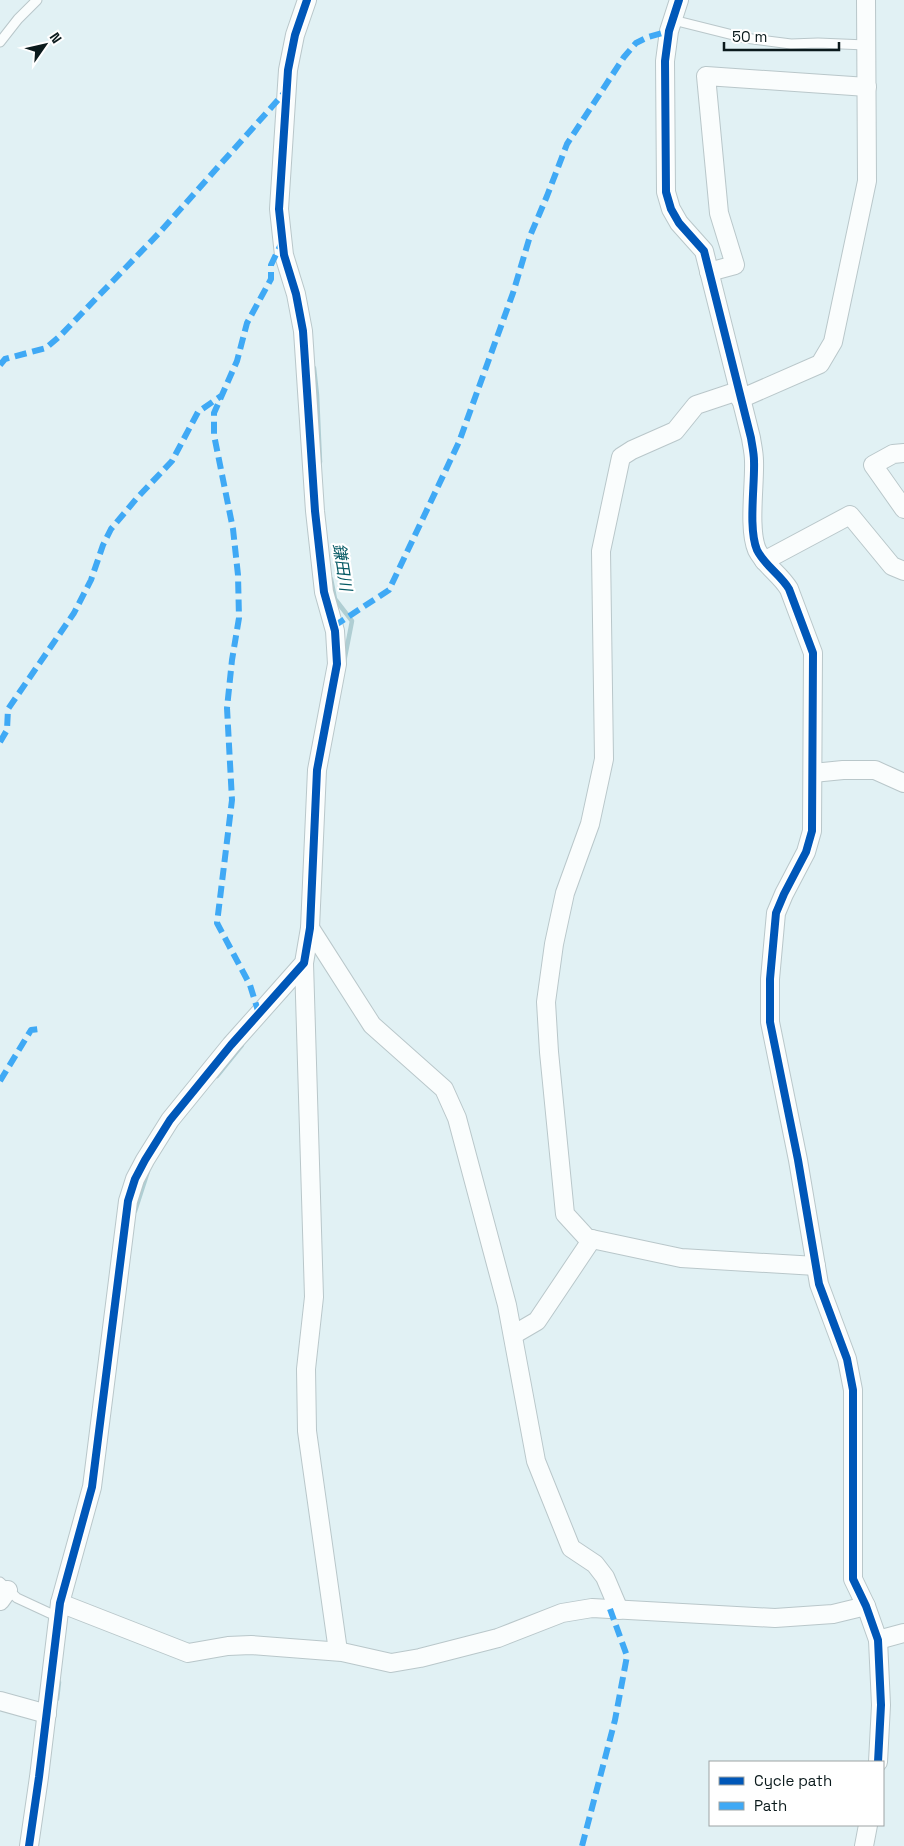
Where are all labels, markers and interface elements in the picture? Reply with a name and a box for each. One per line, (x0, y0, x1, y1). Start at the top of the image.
north arrow (20, 20, 70, 70)
scale bar (724, 20, 839, 52)
text: 50 m (732, 27, 767, 46)
text: N (46, 29, 66, 47)
water label: 鎌田川 (328, 542, 357, 594)
legend (709, 1761, 884, 1826)
text: Cycle path (754, 1771, 832, 1790)
text: Path (754, 1796, 787, 1815)

